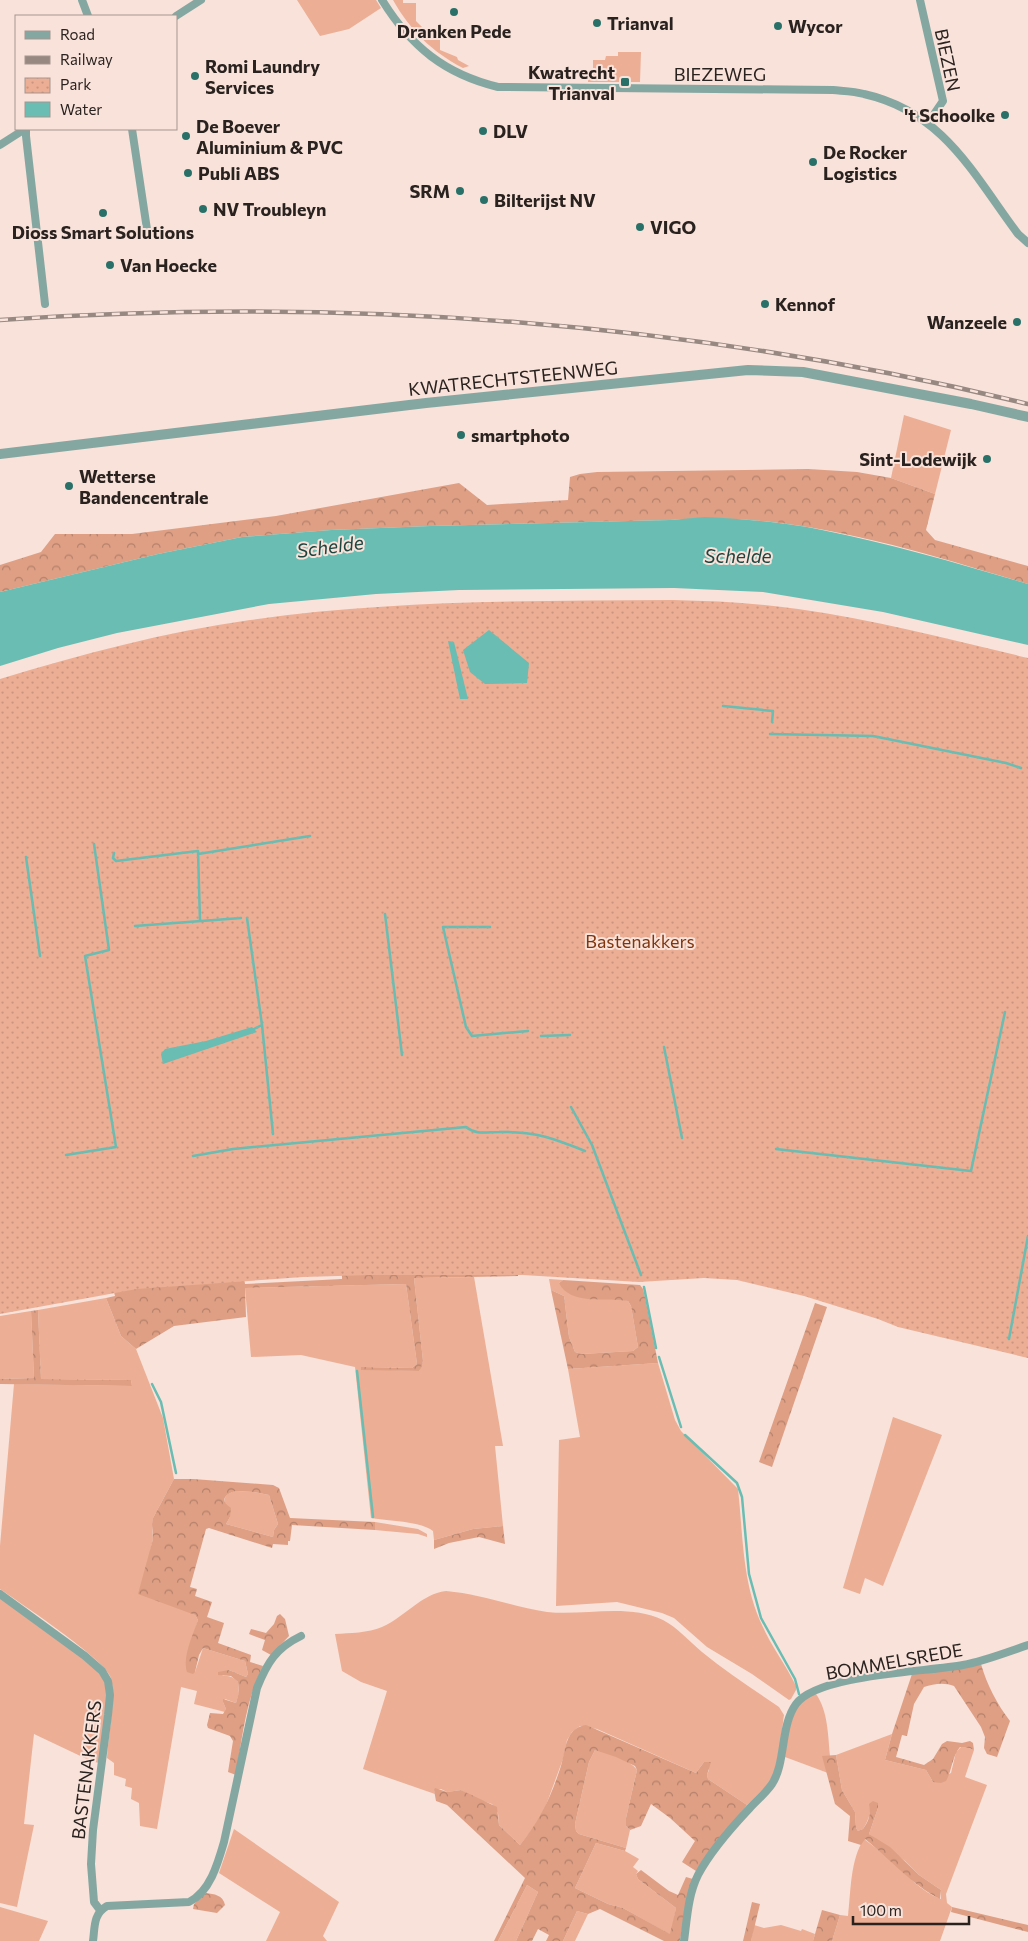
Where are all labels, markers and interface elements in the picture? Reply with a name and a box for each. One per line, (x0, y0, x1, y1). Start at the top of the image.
marker: Dranken Pede (448, 6, 460, 18)
place label: Trianval (607, 12, 674, 34)
legend (15, 15, 178, 130)
place label: Wycor (788, 15, 843, 37)
marker: Trianval (591, 17, 603, 29)
place label: Dranken Pede (397, 20, 511, 42)
marker: Wycor (772, 20, 784, 32)
text: Road (60, 25, 95, 43)
street label: BIEZEN (931, 27, 965, 93)
text: Railway (60, 50, 113, 68)
place label: Romi Laundry Services (205, 55, 320, 98)
place label: Kwatrecht Trianval (528, 61, 615, 104)
street label: BIEZEWEG (674, 63, 766, 85)
marker: Romi Laundry Services (189, 70, 201, 82)
text: Park (60, 75, 91, 93)
marker: Kwatrecht Trianval (619, 76, 631, 88)
text: Water (60, 100, 102, 118)
place label: 't Schoolke (904, 104, 995, 126)
marker: 't Schoolke (999, 109, 1011, 121)
place label: De Boever Aluminium & PVC (196, 115, 343, 158)
place label: DLV (493, 120, 528, 142)
marker: DLV (477, 125, 489, 137)
marker: De Boever Aluminium & PVC (180, 130, 192, 142)
place label: De Rocker Logistics (823, 141, 908, 184)
marker: De Rocker Logistics (807, 156, 819, 168)
place label: Publi ABS (198, 162, 280, 184)
marker: Publi ABS (182, 167, 194, 179)
place label: SRM (409, 180, 450, 202)
marker: SRM (454, 185, 466, 197)
place label: Bilterijst NV (494, 189, 596, 211)
marker: Bilterijst NV (478, 194, 490, 206)
place label: NV Troubleyn (213, 198, 326, 220)
marker: NV Troubleyn (197, 203, 209, 215)
marker: Dioss Smart Solutions (97, 207, 109, 219)
place label: VIGO (650, 216, 696, 238)
place label: Dioss Smart Solutions (12, 221, 194, 243)
marker: VIGO (634, 221, 646, 233)
place label: Van Hoecke (120, 254, 217, 276)
marker: Van Hoecke (104, 259, 116, 271)
place label: Kennof (775, 293, 836, 315)
marker: Kennof (759, 298, 771, 310)
place label: Wanzeele (927, 311, 1007, 333)
marker: Wanzeele (1011, 316, 1023, 328)
street label: KWATRECHTSTEENWEG (407, 356, 619, 400)
place label: smartphoto (471, 424, 570, 446)
marker: smartphoto (455, 429, 467, 441)
place label: Sint-Lodewijk (859, 448, 978, 470)
marker: Sint-Lodewijk (981, 453, 993, 465)
place label: Wetterse Bandencentrale (79, 465, 209, 508)
marker: Wetterse Bandencentrale (63, 480, 75, 492)
water label: Schelde (295, 530, 365, 562)
water label: Schelde (704, 544, 772, 567)
park label: Bastenakkers (585, 930, 695, 952)
street label: BOMMELSREDE (824, 1638, 964, 1684)
street label: BASTENAKKERS (67, 1699, 105, 1841)
scale bar (853, 1894, 969, 1926)
text: 100 m (860, 1901, 902, 1919)

